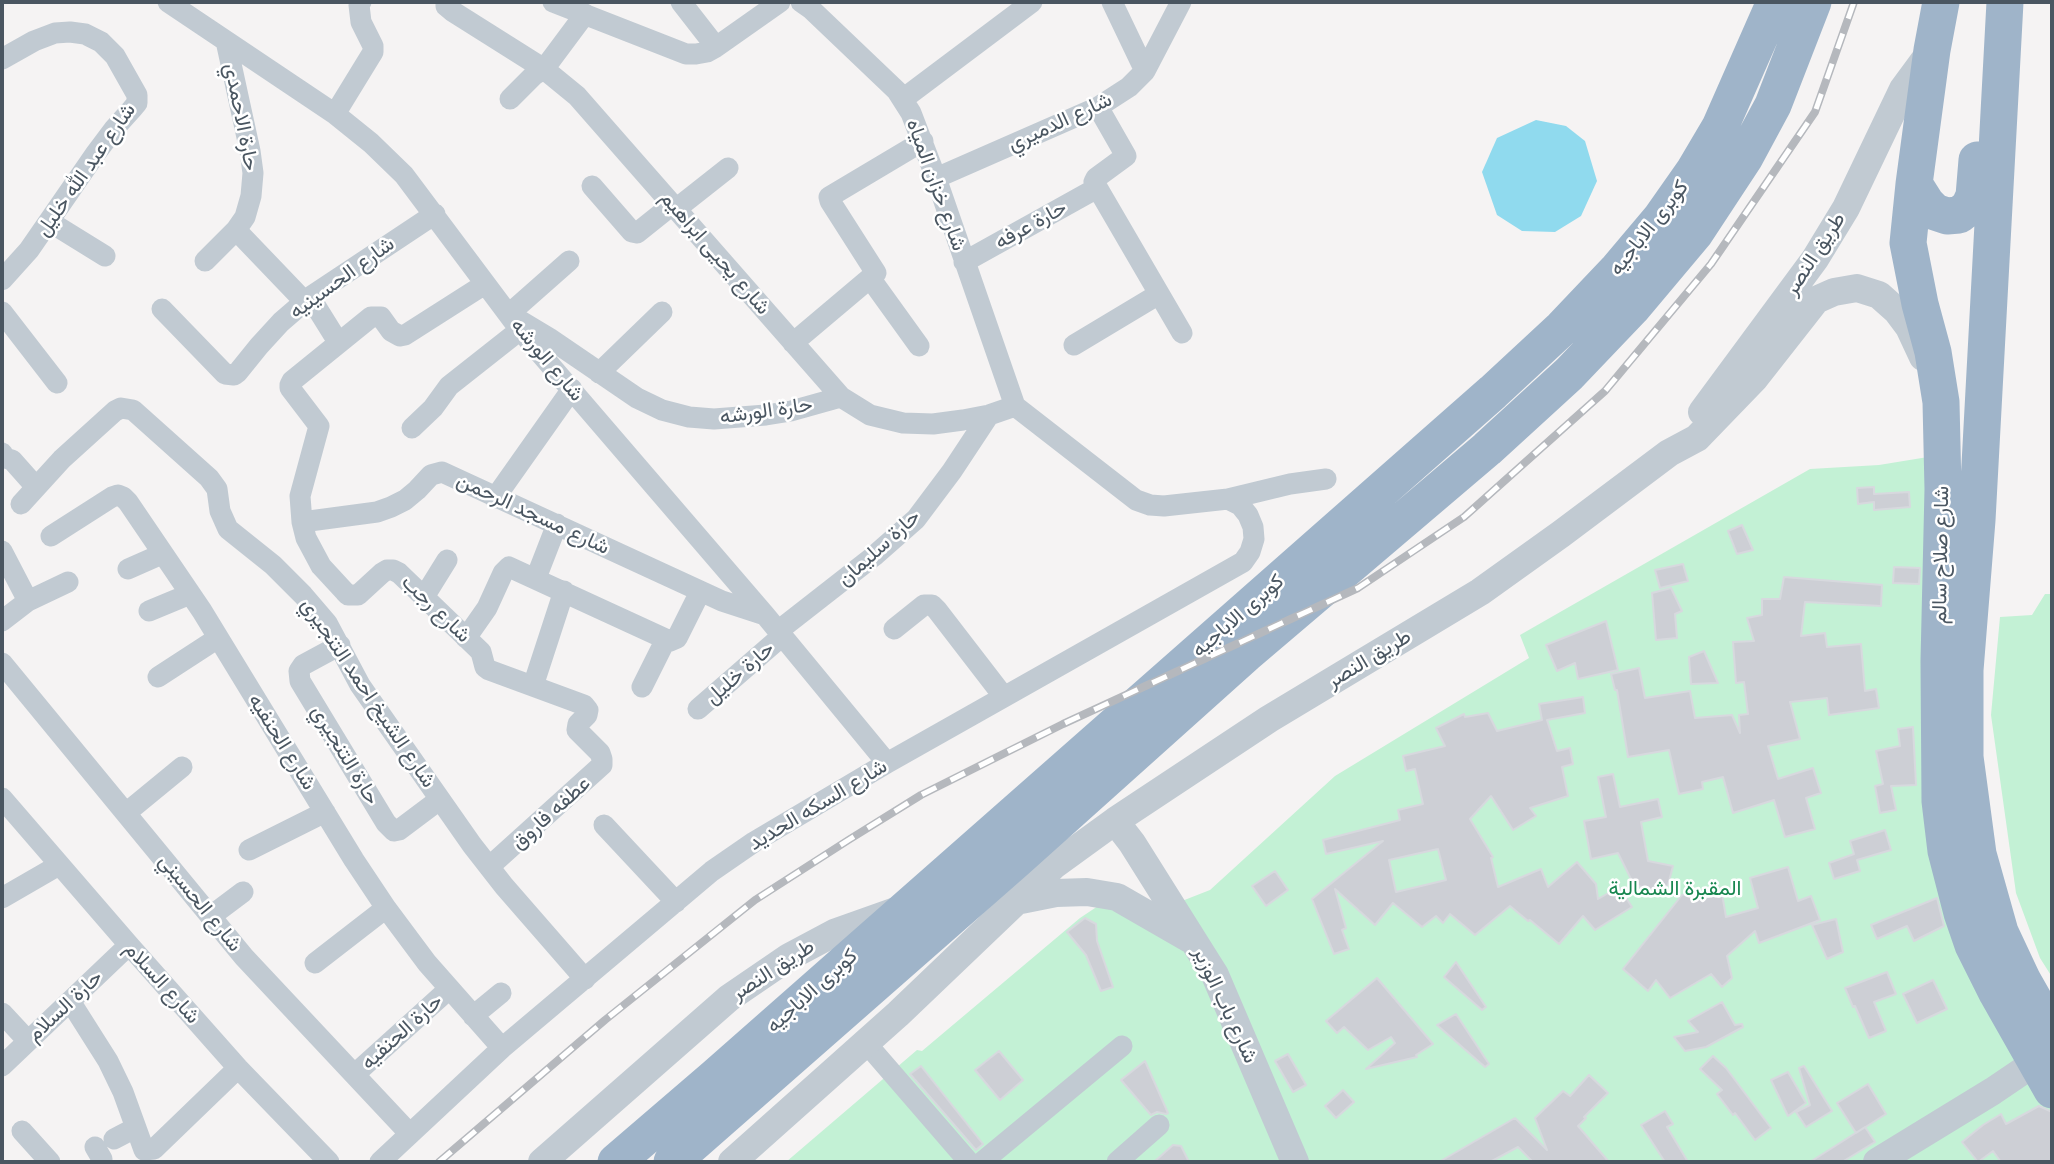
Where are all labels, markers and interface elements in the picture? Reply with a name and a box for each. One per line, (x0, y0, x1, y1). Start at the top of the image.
street label: حارة الاحمدي (218, 61, 264, 173)
street label: شارع الدميري (1004, 87, 1116, 157)
street label: شارع عبد الله خليل (31, 99, 141, 241)
street label: شارع خزان المياه (901, 116, 971, 254)
street label: كوبرى الاباجيه (1604, 175, 1694, 281)
street label: شارع يحيى ابراهيم (654, 186, 776, 320)
street label: حارة عرفه (991, 195, 1071, 255)
street label: طريق النصر (1779, 208, 1851, 300)
street label: شارع الحسينيه (285, 231, 399, 325)
street label: شارع الورشه (505, 313, 589, 407)
street label: حارة الورشه (718, 392, 814, 430)
street label: شارع مسجد الرحمن (453, 468, 613, 560)
street label: شارع صلاح سالم (1927, 486, 1955, 624)
street label: حارة سليمان (832, 504, 926, 592)
street label: كوبرى الاباجيه (1187, 569, 1289, 663)
street label: شارع رجب (396, 570, 476, 648)
street label: شارع الشيخ احمد التنجيري (295, 593, 441, 793)
street label: طريق النصر (1322, 624, 1416, 694)
street label: حارة خليل (700, 636, 780, 710)
street label: شارع الحنفيه (243, 689, 321, 795)
street label: حارة التنجيري (305, 701, 385, 809)
street label: شارع السكه الحديد (744, 754, 892, 856)
street label: عطفه فاروق (506, 771, 596, 855)
street label: شارع الحسيني (153, 849, 247, 957)
park label: المقبرة الشمالية (1609, 876, 1741, 902)
street label: طريق النصر (727, 934, 819, 1006)
street label: شارع السلام (119, 937, 205, 1029)
street label: كوبرى الاباجيه (761, 943, 863, 1039)
street label: شارع باب الوزير (1187, 943, 1263, 1067)
street label: حارة السلام (22, 965, 108, 1047)
street label: حارة الحنفيه (356, 989, 448, 1075)

